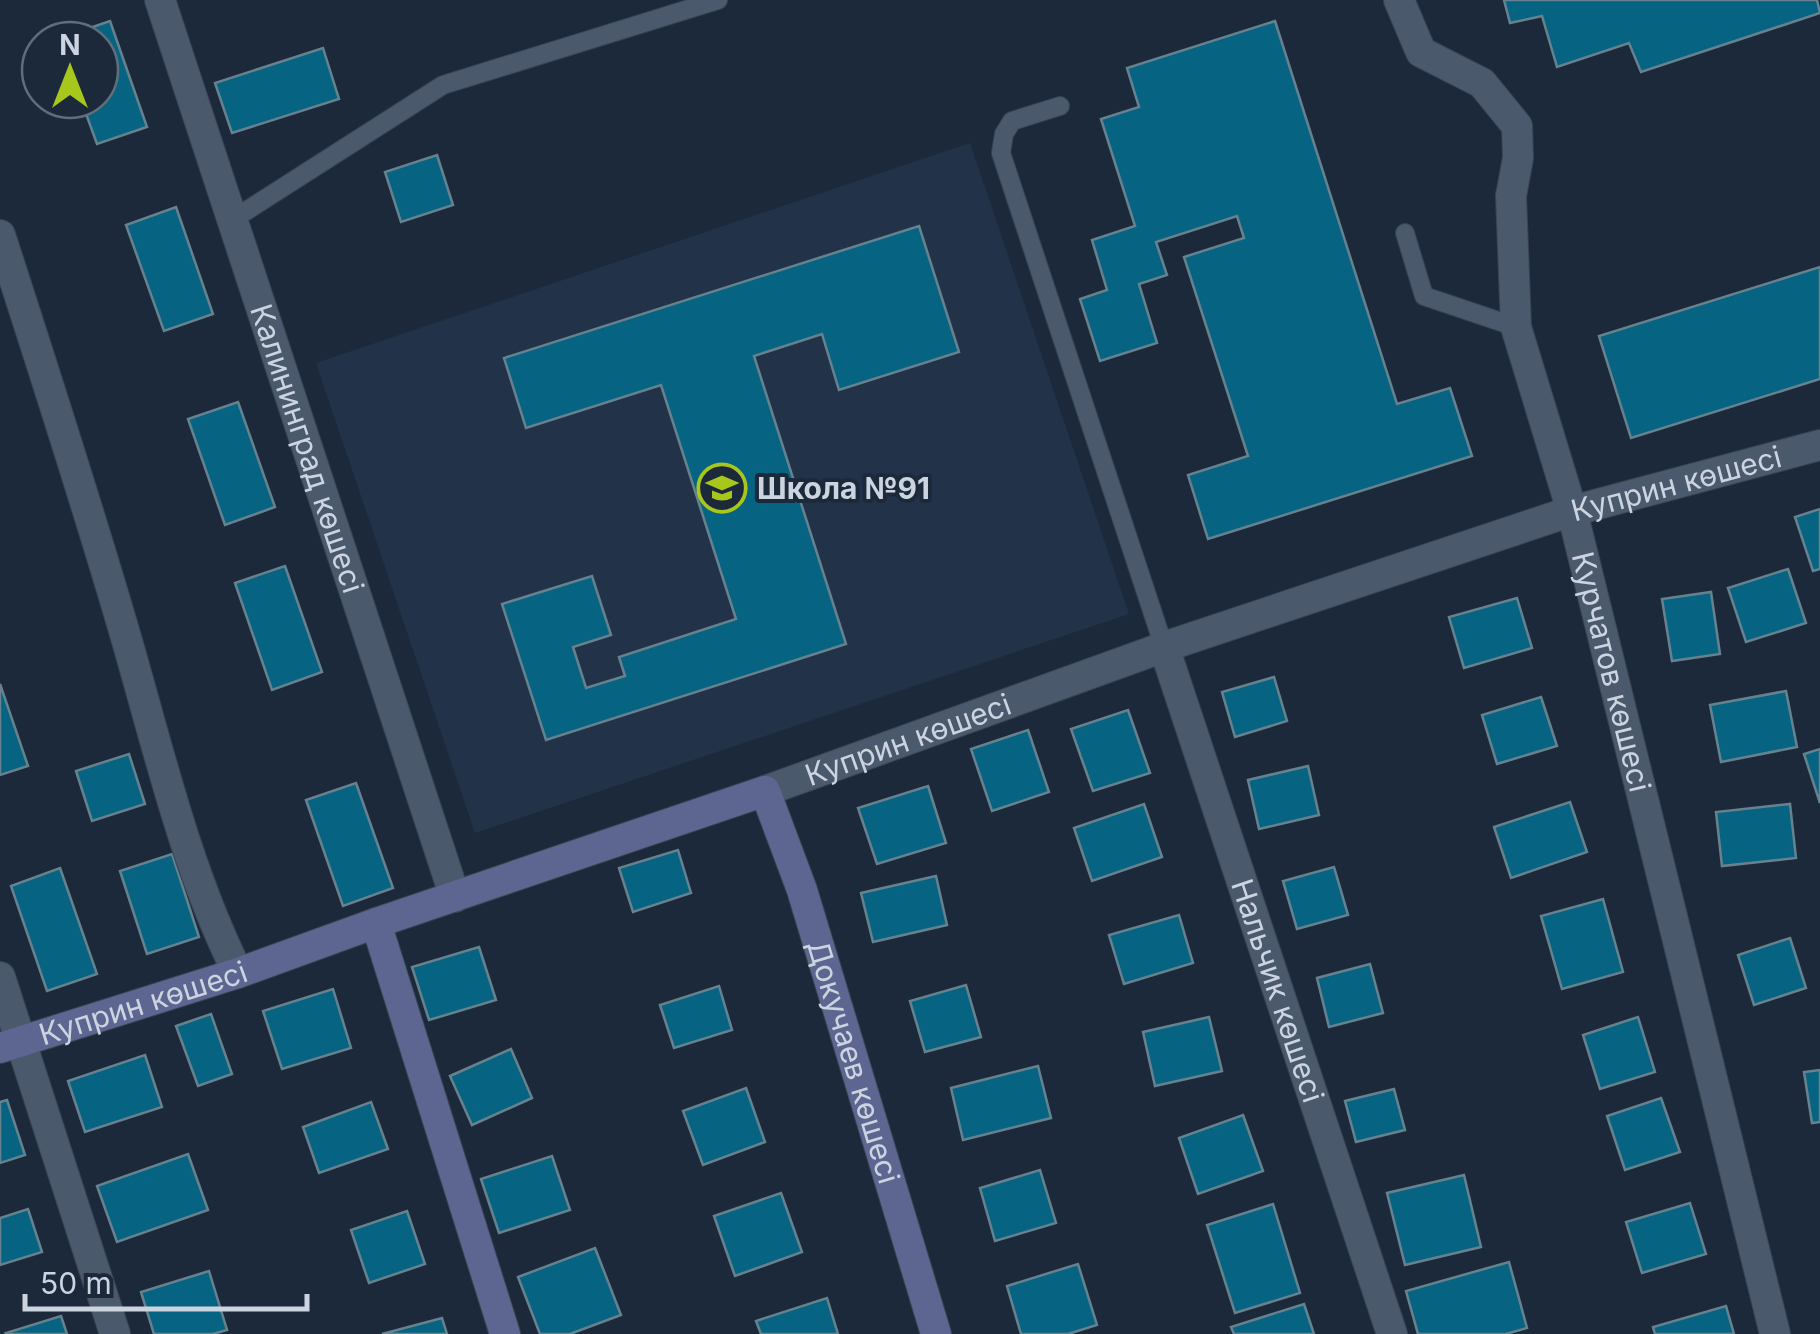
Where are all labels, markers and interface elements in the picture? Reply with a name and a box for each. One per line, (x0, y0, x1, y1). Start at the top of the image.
north arrow (20, 20, 120, 120)
text: N (59, 28, 81, 62)
street label: Калининград көшесі (243, 299, 372, 597)
street label: Куприн көшесі (1567, 438, 1785, 528)
school or university icon: Школа №91 (696, 462, 748, 514)
place label: Школа №91 (757, 470, 930, 506)
street label: Курчатов көшесі (1565, 548, 1659, 795)
street label: Куприн көшесі (800, 686, 1016, 793)
street label: Нальчик көшесі (1224, 874, 1332, 1107)
street label: Докучаев көшесі (800, 935, 908, 1188)
street label: Куприн көшесі (35, 953, 252, 1053)
scale bar (25, 1249, 308, 1311)
text: 50 m (40, 1265, 112, 1301)

